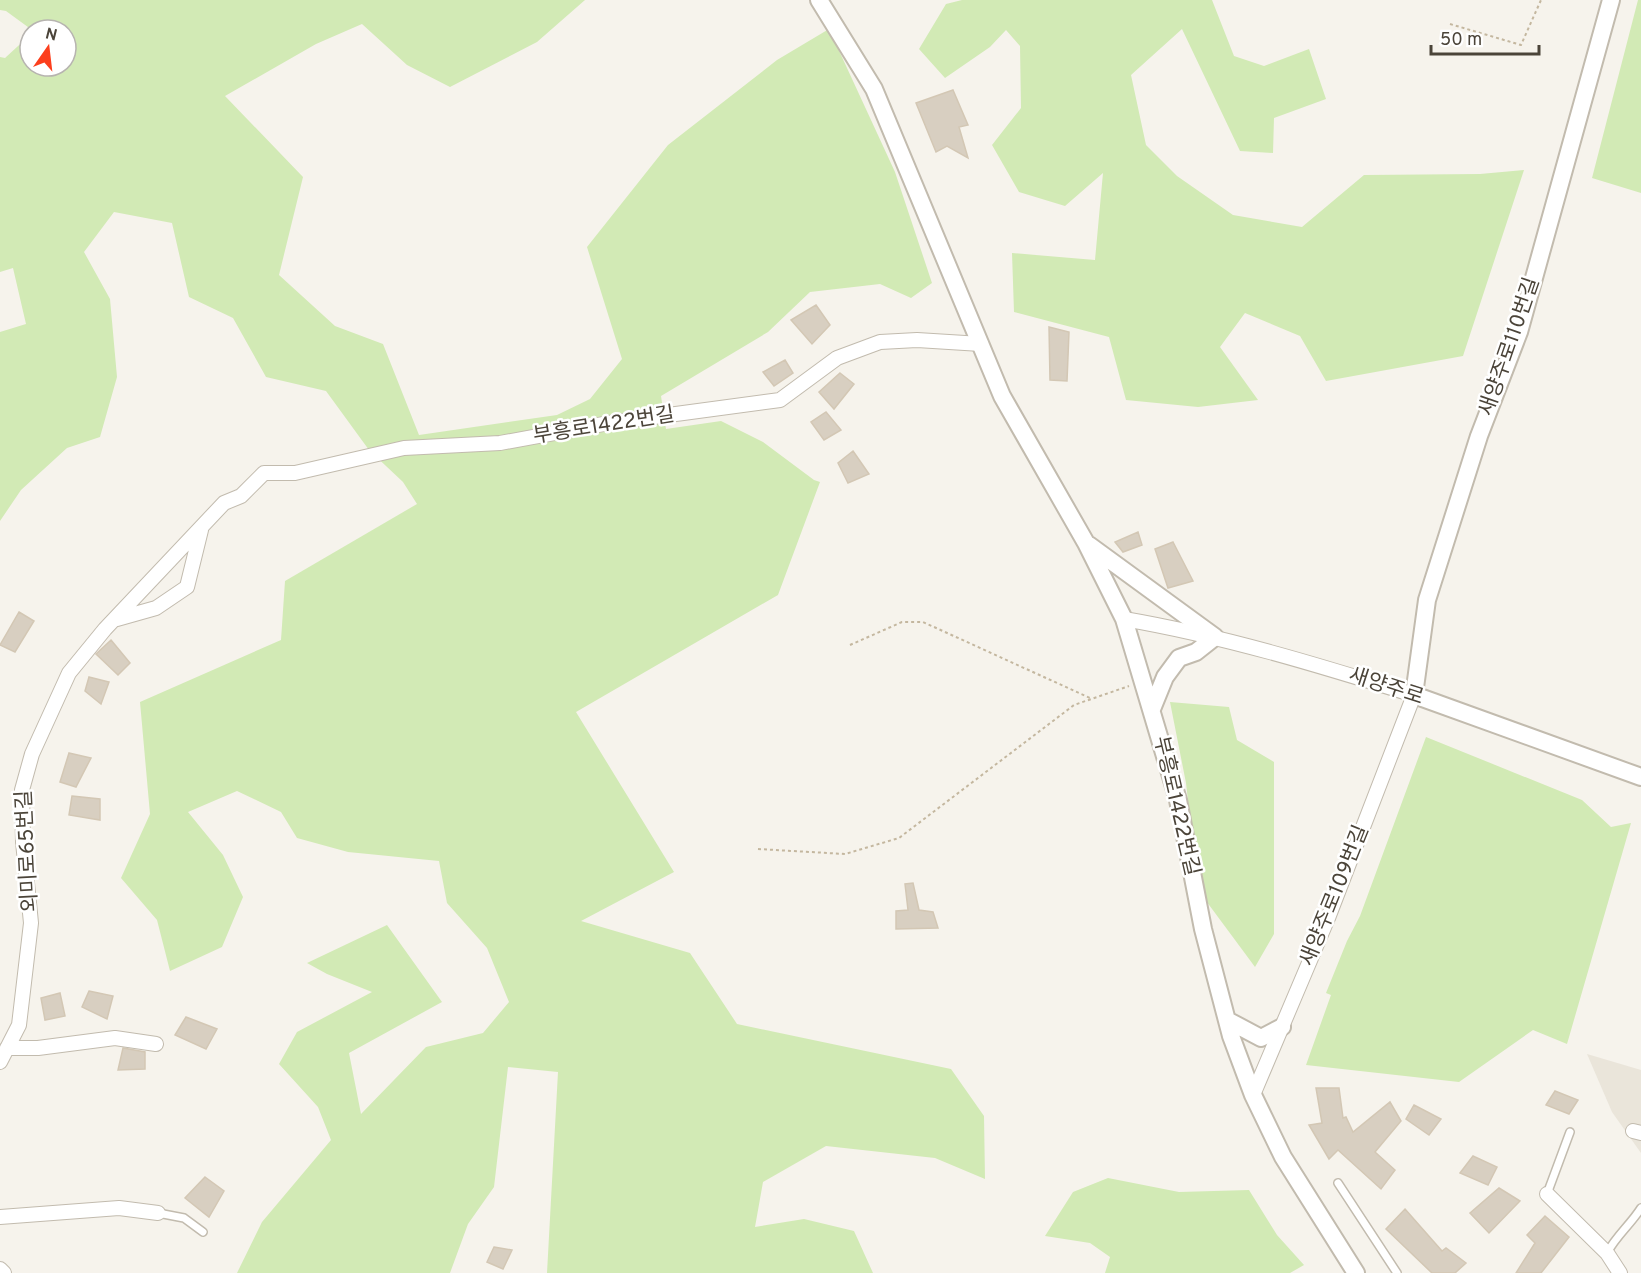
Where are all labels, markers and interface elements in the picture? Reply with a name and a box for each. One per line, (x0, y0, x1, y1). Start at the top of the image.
north arrow (18, 18, 78, 78)
scale bar (1431, 18, 1539, 56)
text: N (43, 24, 59, 46)
text: 50 m (1440, 29, 1482, 52)
street label: 새양주로110번길 (1474, 274, 1546, 420)
street label: 부흥로1422번길 (531, 401, 677, 451)
street label: 새양주로 (1345, 662, 1427, 712)
street label: 부흥로1422번길 (1147, 733, 1205, 879)
street label: 외미로65번길 (11, 789, 45, 913)
street label: 새양주로109번길 (1294, 822, 1376, 970)

